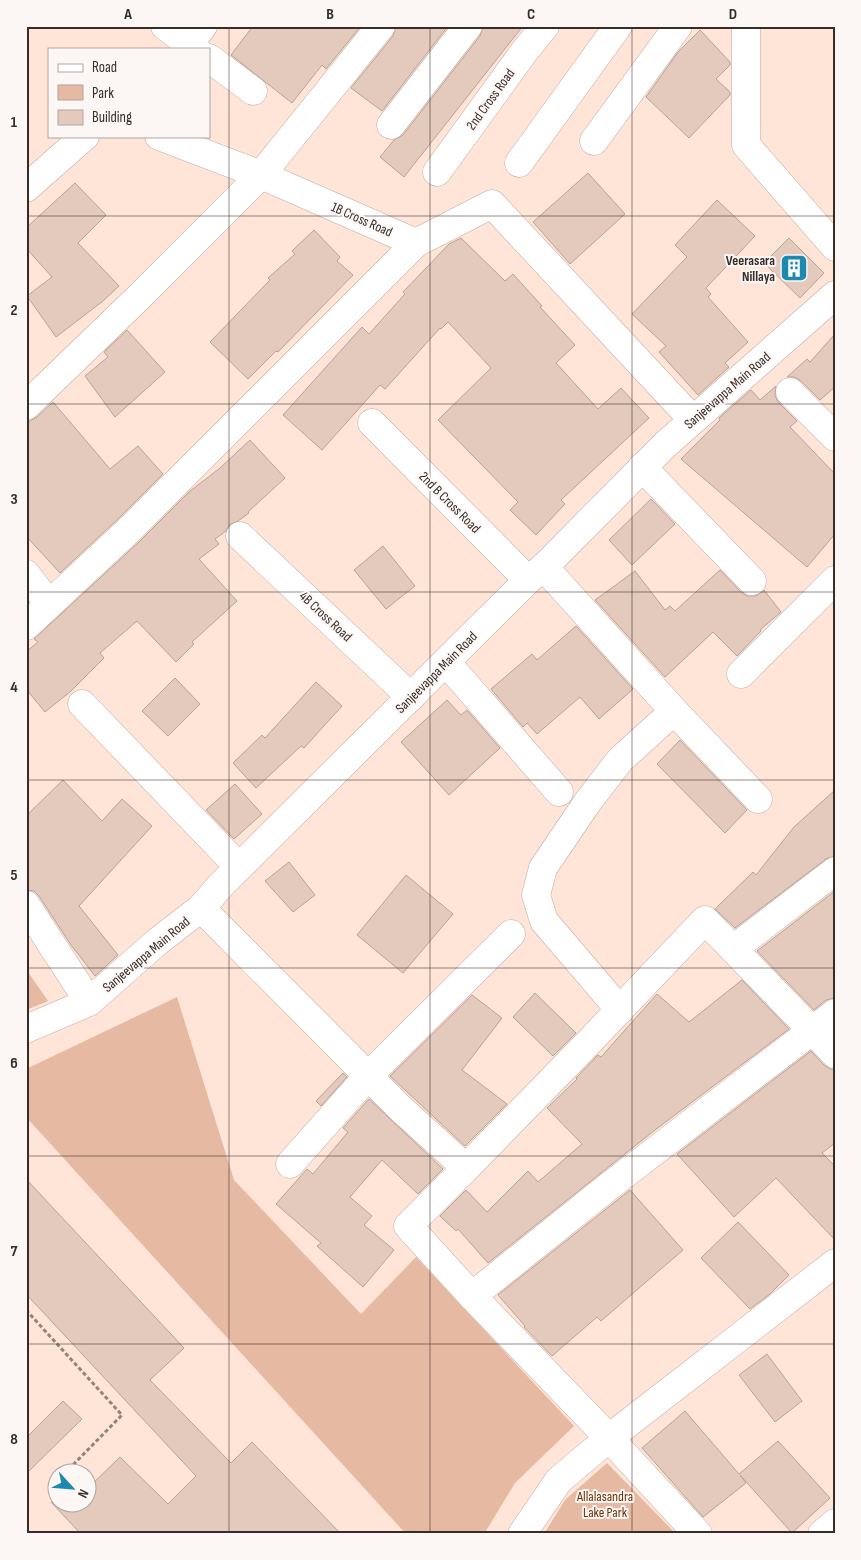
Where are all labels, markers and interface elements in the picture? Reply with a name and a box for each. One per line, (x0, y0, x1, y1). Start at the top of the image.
text: A (123, 5, 132, 24)
text: B (326, 5, 334, 24)
text: C (527, 5, 535, 24)
text: D (729, 5, 737, 24)
legend (48, 48, 210, 138)
text: Road (92, 58, 117, 77)
street label: 2nd Cross Road (462, 65, 518, 133)
text: Park (92, 84, 114, 103)
text: Building (92, 108, 132, 127)
text: 1 (11, 113, 18, 132)
street label: 1B Cross Road (329, 198, 395, 241)
place label: Veerasara Nillaya (726, 252, 775, 285)
building icon: Veerasara Nillaya (779, 253, 809, 283)
text: 2 (10, 301, 18, 320)
street label: Sanjeevappa Main Road (681, 348, 774, 432)
street label: 2nd B Cross Road (415, 468, 484, 537)
text: 3 (10, 490, 18, 509)
street label: 4B Cross Road (296, 588, 356, 645)
street label: Sanjeevappa Main Road (392, 628, 481, 717)
text: 4 (10, 678, 18, 697)
text: 5 (10, 866, 18, 885)
street label: Sanjeevappa Main Road (99, 913, 194, 996)
text: 6 (10, 1054, 18, 1073)
text: 7 (11, 1242, 18, 1261)
text: 8 (10, 1430, 18, 1449)
north arrow (48, 1462, 98, 1512)
text: N (74, 1486, 93, 1501)
park label: Allalasandra Lake Park (576, 1488, 633, 1521)

